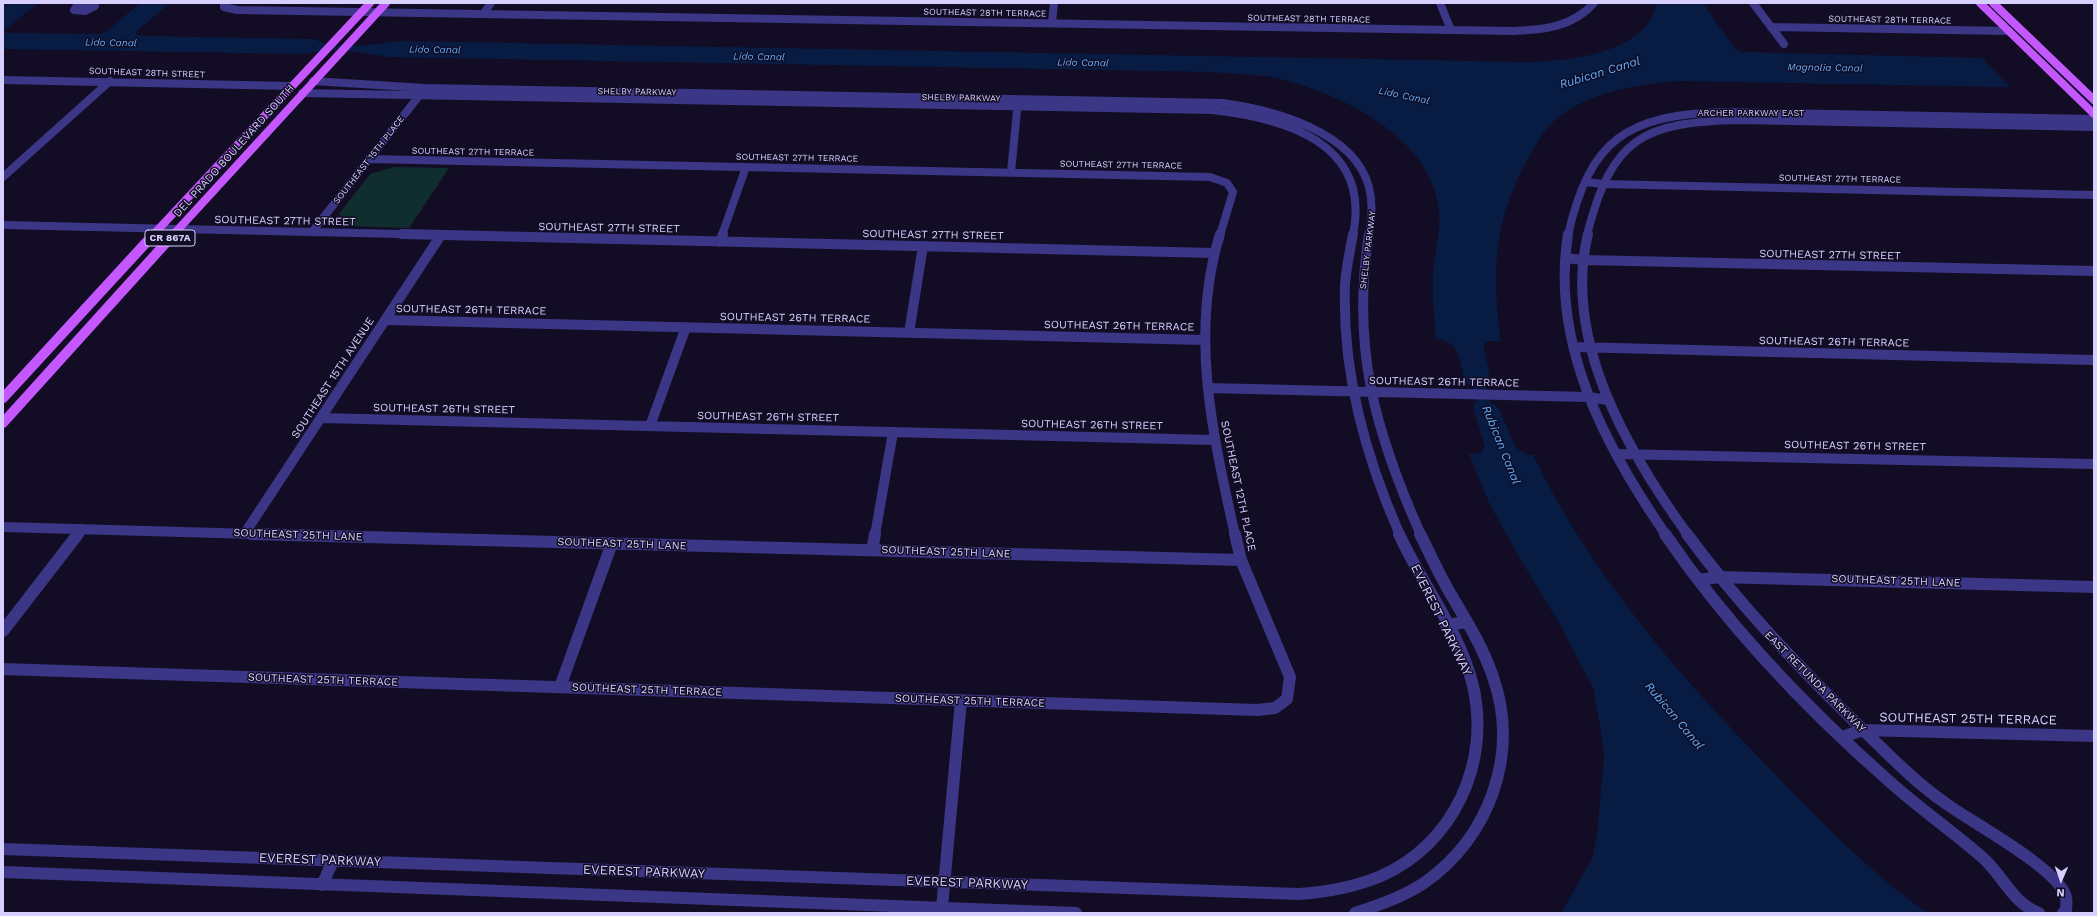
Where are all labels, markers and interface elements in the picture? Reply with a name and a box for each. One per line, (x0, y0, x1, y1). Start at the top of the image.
street label: SOUTHEAST 28TH TERRACE (923, 7, 1047, 19)
street label: SOUTHEAST 28TH TERRACE (1247, 13, 1371, 25)
street label: SOUTHEAST 28TH TERRACE (1828, 14, 1952, 26)
water label: Lido Canal (85, 37, 137, 49)
water label: Lido Canal (409, 44, 461, 56)
water label: Lido Canal (733, 51, 785, 63)
water label: Rubican Canal (1558, 54, 1642, 92)
water label: Lido Canal (1057, 57, 1109, 69)
water label: Magnolia Canal (1787, 61, 1863, 75)
street label: SOUTHEAST 28TH STREET (89, 66, 205, 80)
street label: DEL PRADO BOULEVARD SOUTH (171, 82, 297, 220)
water label: Lido Canal (1377, 85, 1431, 107)
street label: SHELBY PARKWAY (597, 86, 677, 98)
street label: SHELBY PARKWAY (921, 92, 1001, 104)
street label: ARCHER PARKWAY EAST (1698, 108, 1804, 118)
street label: SOUTHEAST 15TH PLACE (331, 114, 407, 206)
street label: SOUTHEAST 27TH TERRACE (412, 146, 534, 158)
street label: SOUTHEAST 27TH TERRACE (736, 152, 858, 164)
street label: SOUTHEAST 27TH TERRACE (1060, 159, 1182, 171)
street label: SOUTHEAST 27TH TERRACE (1779, 173, 1901, 185)
street label: SHELBY PARKWAY (1358, 210, 1378, 290)
street label: SOUTHEAST 27TH STREET (214, 213, 356, 229)
street label: SOUTHEAST 27TH STREET (538, 220, 680, 236)
street label: SOUTHEAST 27TH STREET (862, 227, 1004, 243)
road number: CR 867A (145, 230, 195, 246)
street label: SOUTHEAST 27TH STREET (1759, 247, 1901, 263)
street label: SOUTHEAST 26TH TERRACE (396, 302, 546, 318)
street label: SOUTHEAST 26TH TERRACE (720, 310, 870, 326)
street label: SOUTHEAST 15TH AVENUE (289, 315, 377, 441)
street label: SOUTHEAST 26TH TERRACE (1044, 318, 1194, 334)
street label: SOUTHEAST 26TH TERRACE (1759, 334, 1909, 350)
street label: SOUTHEAST 26TH TERRACE (1369, 374, 1519, 390)
street label: SOUTHEAST 26TH STREET (373, 401, 515, 417)
water label: Rubican Canal (1479, 403, 1523, 487)
street label: SOUTHEAST 26TH STREET (697, 409, 839, 425)
street label: SOUTHEAST 26TH STREET (1021, 417, 1163, 433)
street label: SOUTHEAST 12TH PLACE (1218, 420, 1258, 552)
street label: SOUTHEAST 26TH STREET (1784, 438, 1926, 454)
street label: SOUTHEAST 25TH LANE (233, 526, 363, 544)
street label: SOUTHEAST 25TH LANE (557, 535, 687, 553)
street label: SOUTHEAST 25TH LANE (881, 543, 1011, 561)
street label: EVEREST PARKWAY (1407, 562, 1475, 678)
street label: SOUTHEAST 25TH LANE (1831, 572, 1961, 590)
street label: EAST RETUNDA PARKWAY (1762, 629, 1868, 735)
street label: SOUTHEAST 25TH TERRACE (248, 671, 398, 689)
water label: Rubican Canal (1642, 679, 1706, 753)
street label: SOUTHEAST 25TH TERRACE (572, 681, 722, 699)
street label: SOUTHEAST 25TH TERRACE (895, 692, 1045, 710)
street label: SOUTHEAST 25TH TERRACE (1879, 710, 2057, 728)
street label: EVEREST PARKWAY (259, 850, 381, 870)
north arrow (2041, 860, 2081, 900)
street label: EVEREST PARKWAY (583, 862, 705, 882)
street label: EVEREST PARKWAY (906, 873, 1028, 893)
text: N (2056, 886, 2065, 899)

